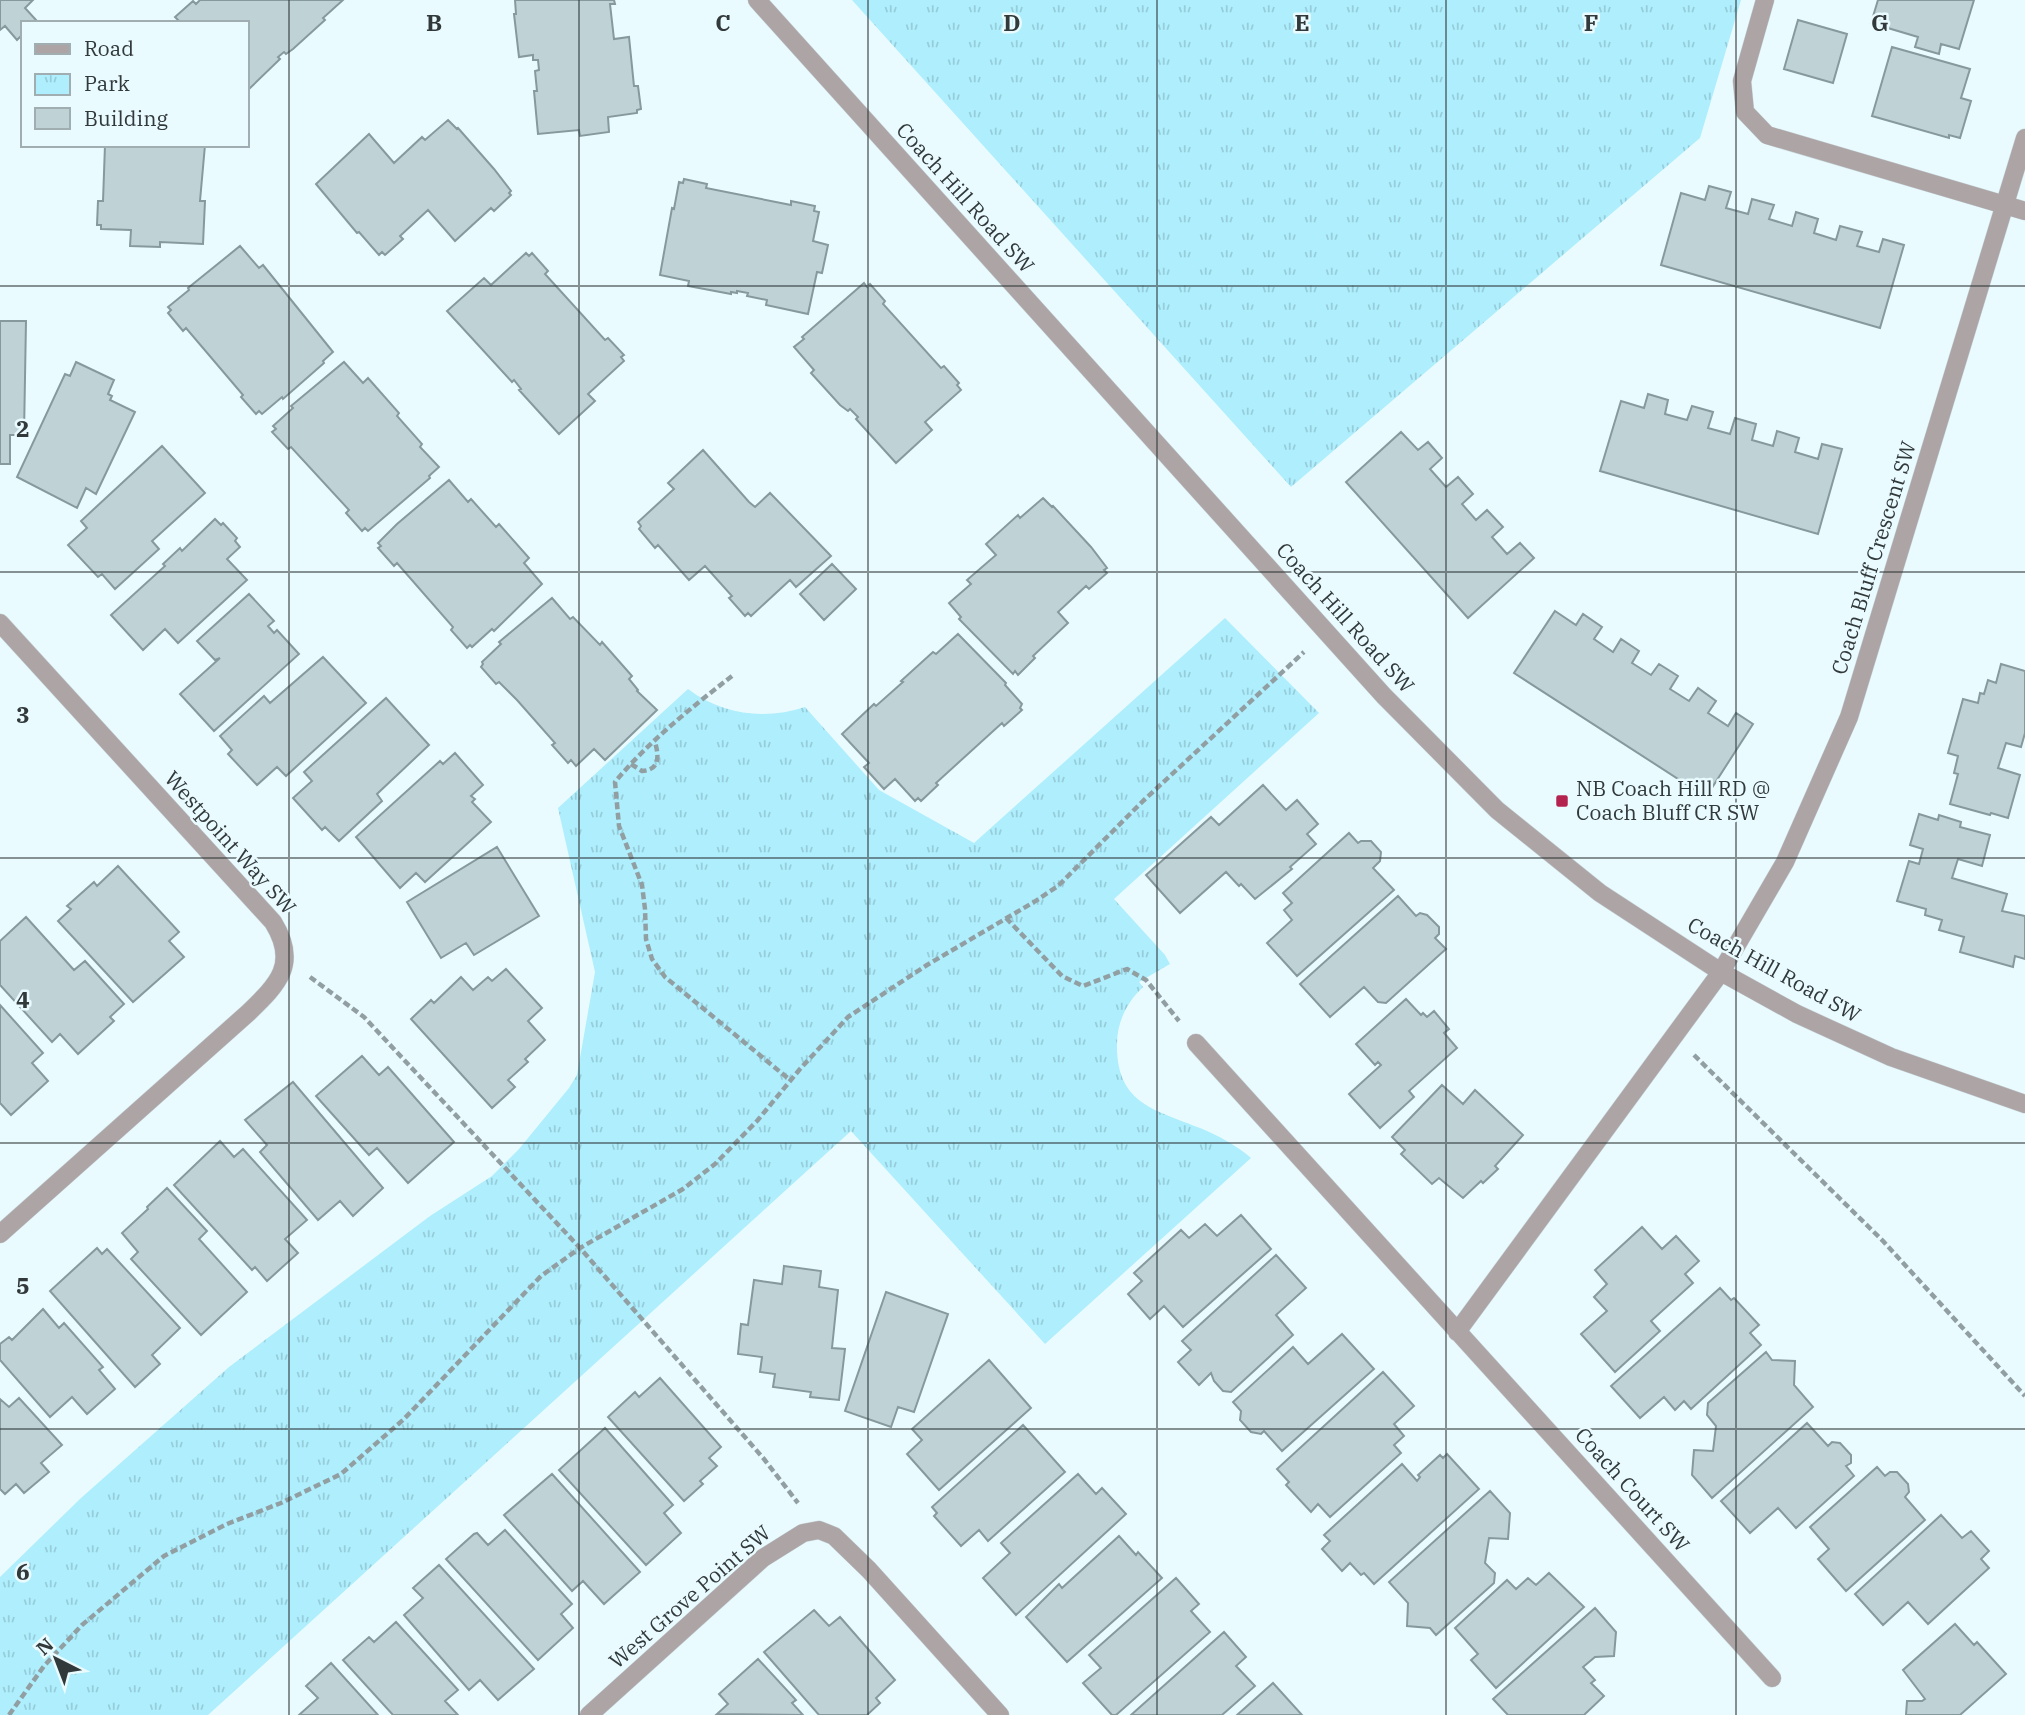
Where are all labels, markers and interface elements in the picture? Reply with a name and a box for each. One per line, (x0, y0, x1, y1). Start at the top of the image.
text: B (426, 7, 442, 37)
text: C (715, 7, 731, 37)
text: D (1003, 7, 1021, 37)
text: E (1294, 7, 1310, 37)
text: F (1584, 7, 1598, 37)
text: G (1871, 7, 1889, 37)
legend (21, 21, 248, 147)
text: Road (84, 34, 134, 62)
text: Park (84, 69, 131, 97)
text: Building (84, 104, 169, 132)
street label: Coach Hill Road SW (891, 116, 1041, 279)
text: 2 (16, 413, 30, 443)
street label: Coach Bluff Crescent SW (1824, 438, 1922, 678)
street label: Coach Hill Road SW (1271, 536, 1421, 699)
text: 3 (16, 699, 30, 729)
street label: Westpoint Way SW (159, 764, 303, 920)
place label: NB Coach Hill RD @ Coach Bluff CR SW (1576, 774, 1771, 826)
marker: NB Coach Hill RD @ Coach Bluff CR SW (1554, 793, 1570, 809)
street label: Coach Hill Road SW (1683, 910, 1866, 1028)
text: 4 (16, 984, 30, 1014)
text: 5 (16, 1270, 30, 1300)
street label: Coach Court SW (1569, 1421, 1696, 1558)
street label: West Grove Point SW (603, 1518, 776, 1674)
text: 6 (16, 1556, 30, 1586)
north arrow (21, 1624, 91, 1694)
text: N (31, 1632, 58, 1660)

